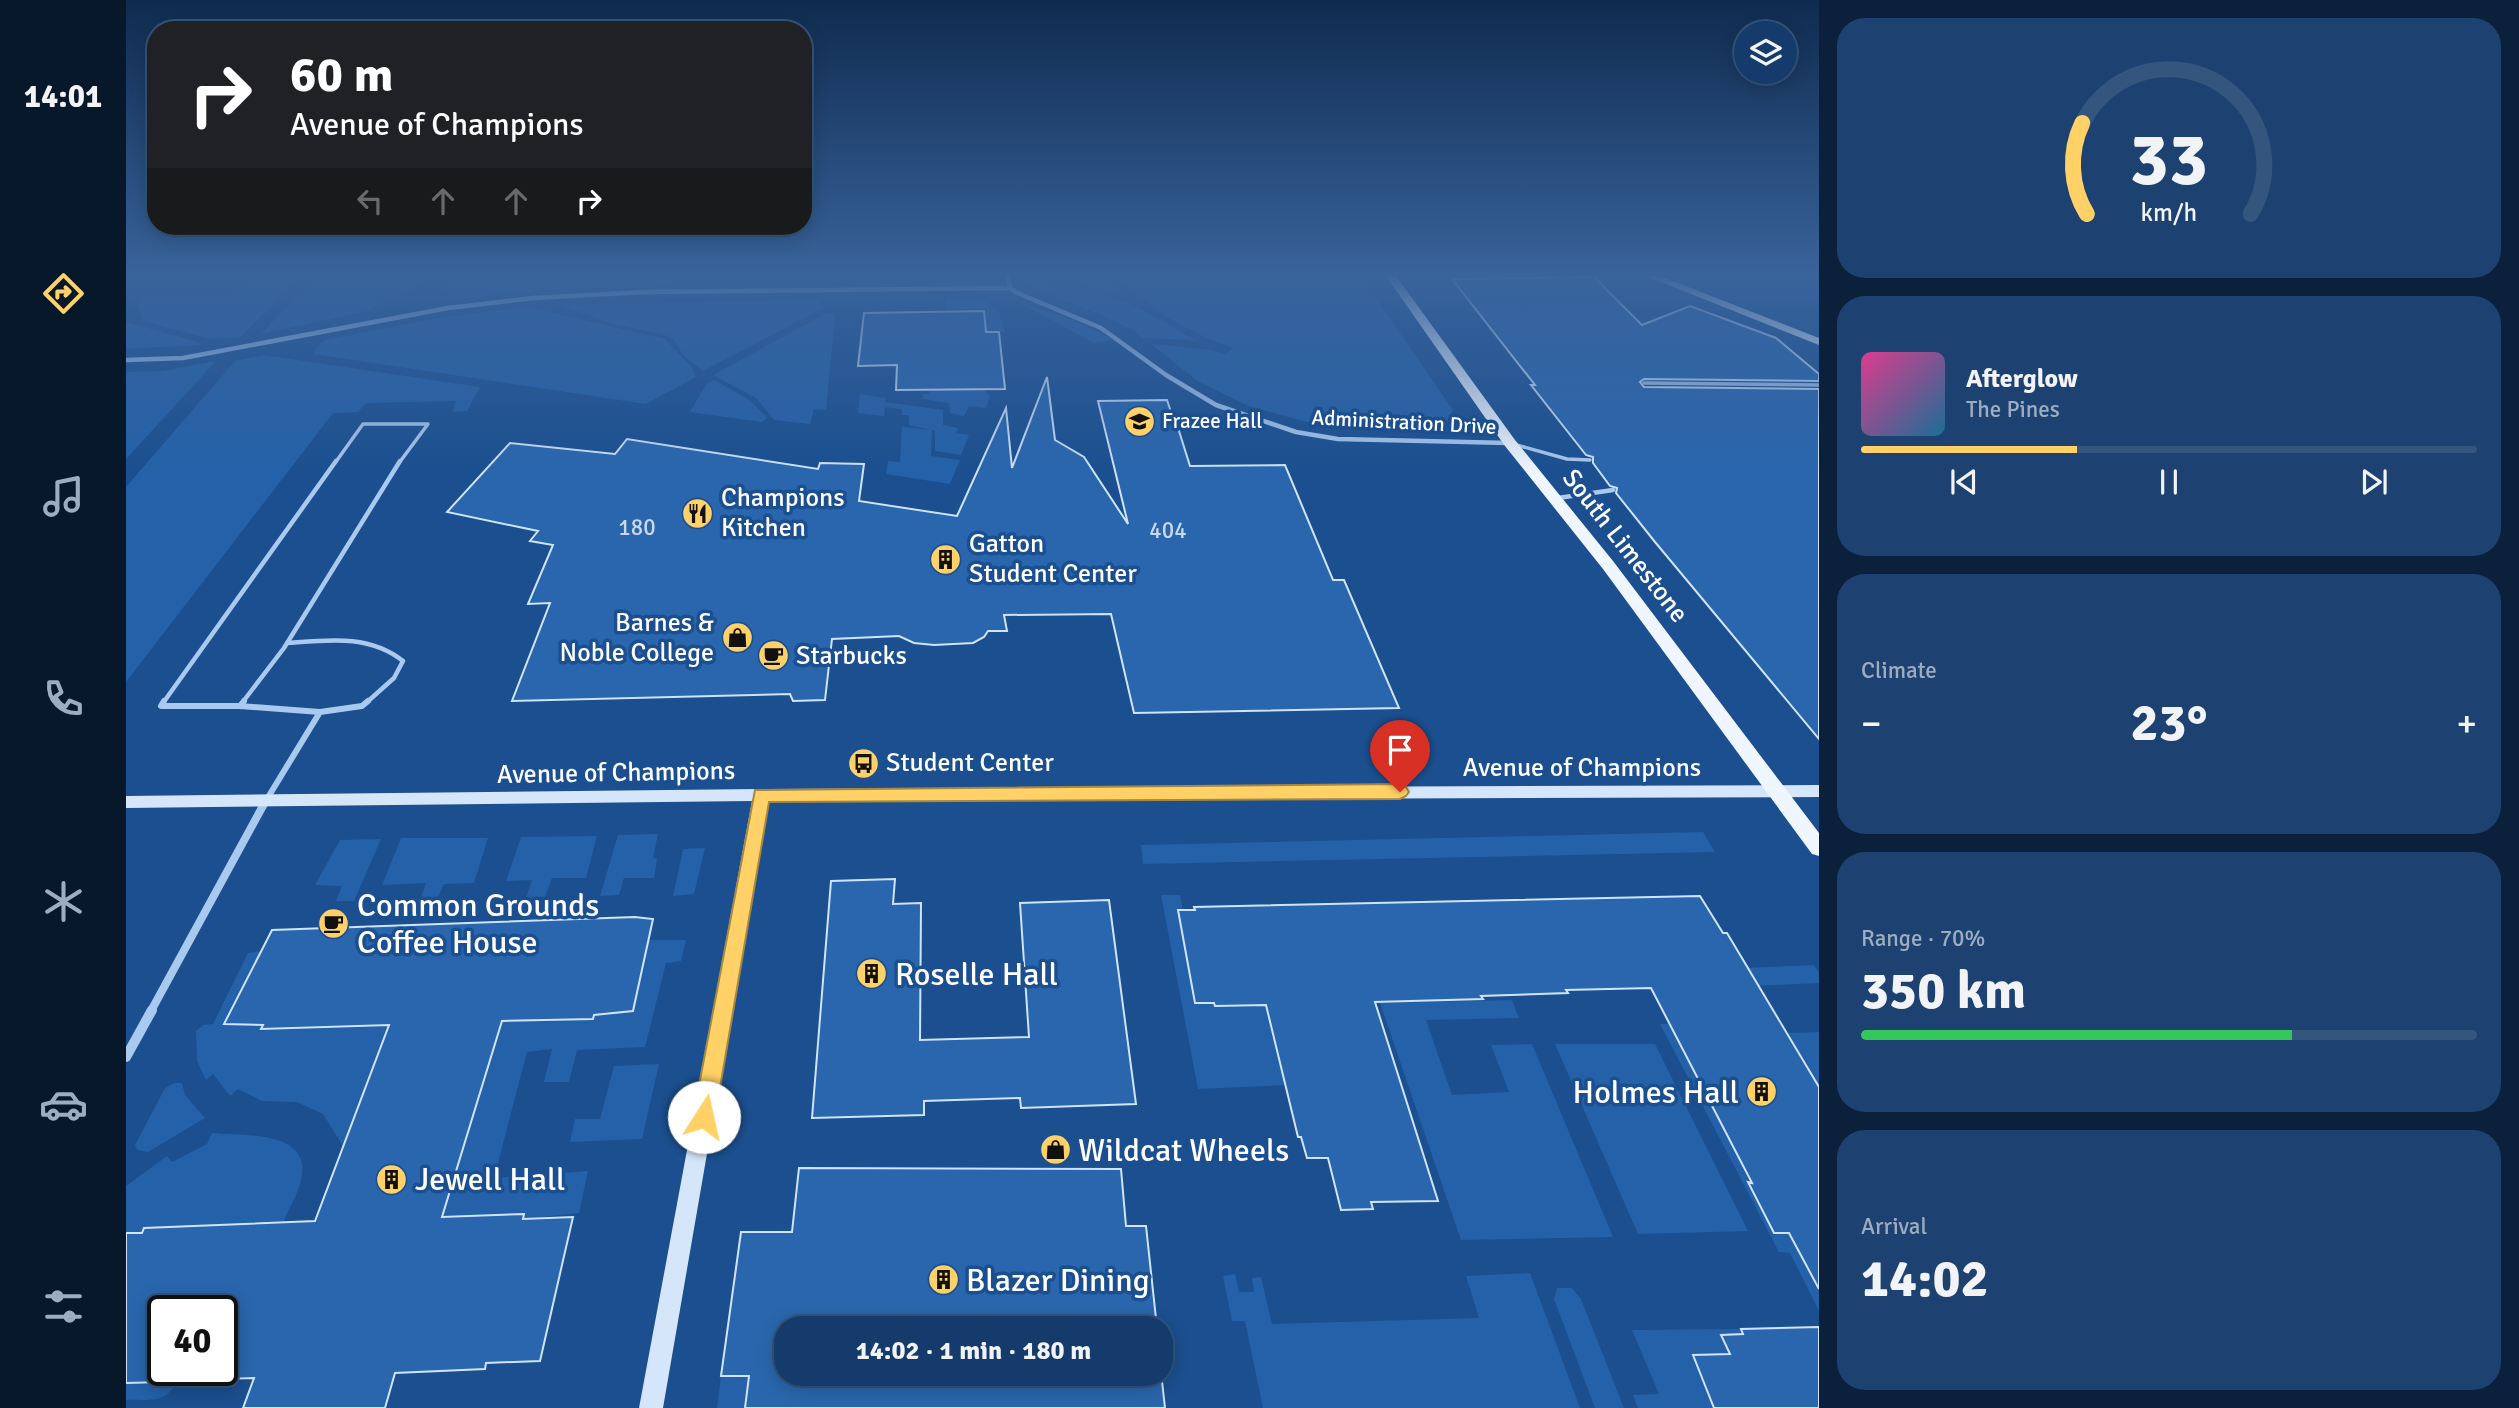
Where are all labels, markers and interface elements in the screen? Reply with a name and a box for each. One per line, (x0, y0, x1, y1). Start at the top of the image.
map controls (1734, 21, 1797, 84)
button: layers (1734, 21, 1797, 84)
text: 60 m (290, 45, 393, 105)
icon: right (175, 49, 266, 140)
text: 14:01 (24, 77, 102, 116)
text: Avenue of Champions (290, 105, 584, 144)
text: 33 (2130, 116, 2208, 205)
icon: left (351, 182, 389, 220)
icon: ahead (424, 182, 462, 220)
icon: ahead (497, 182, 535, 220)
icon: right (570, 182, 608, 220)
text: km/h (2141, 197, 2197, 228)
icon: directions (39, 269, 88, 318)
text: Afterglow (1966, 363, 2078, 395)
text: The Pines (1966, 395, 2060, 424)
school or university icon: Frazee Hall (1122, 404, 1156, 438)
street label: Administration Drive (1311, 404, 1497, 440)
place label: Frazee Hall (1162, 408, 1262, 434)
street label: South Limestone (1555, 463, 1695, 629)
icon: previous (1945, 463, 1983, 501)
icon: pause (2150, 463, 2188, 501)
icon: next (2355, 463, 2393, 501)
icon: music (39, 472, 88, 521)
place label: Champions Kitchen (721, 482, 845, 544)
restaurant icon: Champions Kitchen (681, 496, 715, 530)
house number: 180 (618, 513, 656, 542)
house number: 404 (1149, 516, 1187, 545)
place label: Gatton Student Center (969, 528, 1137, 590)
building icon: Gatton Student Center (929, 542, 963, 576)
place label: Barnes & Noble College (559, 607, 714, 669)
shop icon: Barnes & Noble College (720, 621, 754, 655)
cafe icon: Starbucks (756, 639, 790, 673)
place label: Starbucks (796, 640, 907, 672)
text: Climate (1861, 656, 1937, 685)
icon: phone (39, 674, 88, 723)
text: 23° (2131, 691, 2207, 755)
text: − (1861, 700, 1882, 747)
text: + (2456, 700, 2477, 747)
pin (1370, 720, 1430, 792)
icon: arrive (1381, 731, 1419, 769)
bus stop icon: Student Center (846, 746, 880, 780)
place label: Student Center (886, 747, 1054, 779)
street label: Avenue of Champions (1463, 752, 1701, 784)
street label: Avenue of Champions (496, 755, 736, 791)
icon: climate (39, 877, 88, 926)
place label: Common Grounds Coffee House (357, 886, 599, 962)
cafe icon: Common Grounds Coffee House (317, 906, 351, 940)
text: Range · 70% (1861, 924, 1985, 953)
place label: Roselle Hall (895, 955, 1058, 994)
building icon: Roselle Hall (855, 957, 889, 991)
text: 350 km (1861, 959, 2026, 1023)
place label: Holmes Hall (1573, 1073, 1739, 1112)
building icon: Holmes Hall (1745, 1075, 1779, 1109)
icon: car (39, 1080, 88, 1129)
position arrow (667, 1080, 741, 1154)
place label: Wildcat Wheels (1078, 1131, 1289, 1170)
shop icon: Wildcat Wheels (1038, 1133, 1072, 1167)
place label: Jewell Hall (415, 1160, 565, 1199)
building icon: Jewell Hall (375, 1162, 409, 1196)
text: Arrival (1861, 1212, 1927, 1241)
text: 14:02 (1861, 1247, 1989, 1311)
place label: Blazer Dining (966, 1261, 1150, 1300)
building icon: Blazer Dining (926, 1263, 960, 1297)
icon: filters (39, 1282, 88, 1331)
speed limit sign: 40 (147, 1295, 238, 1386)
text: 14:02 · 1 min · 180 m (856, 1335, 1091, 1367)

